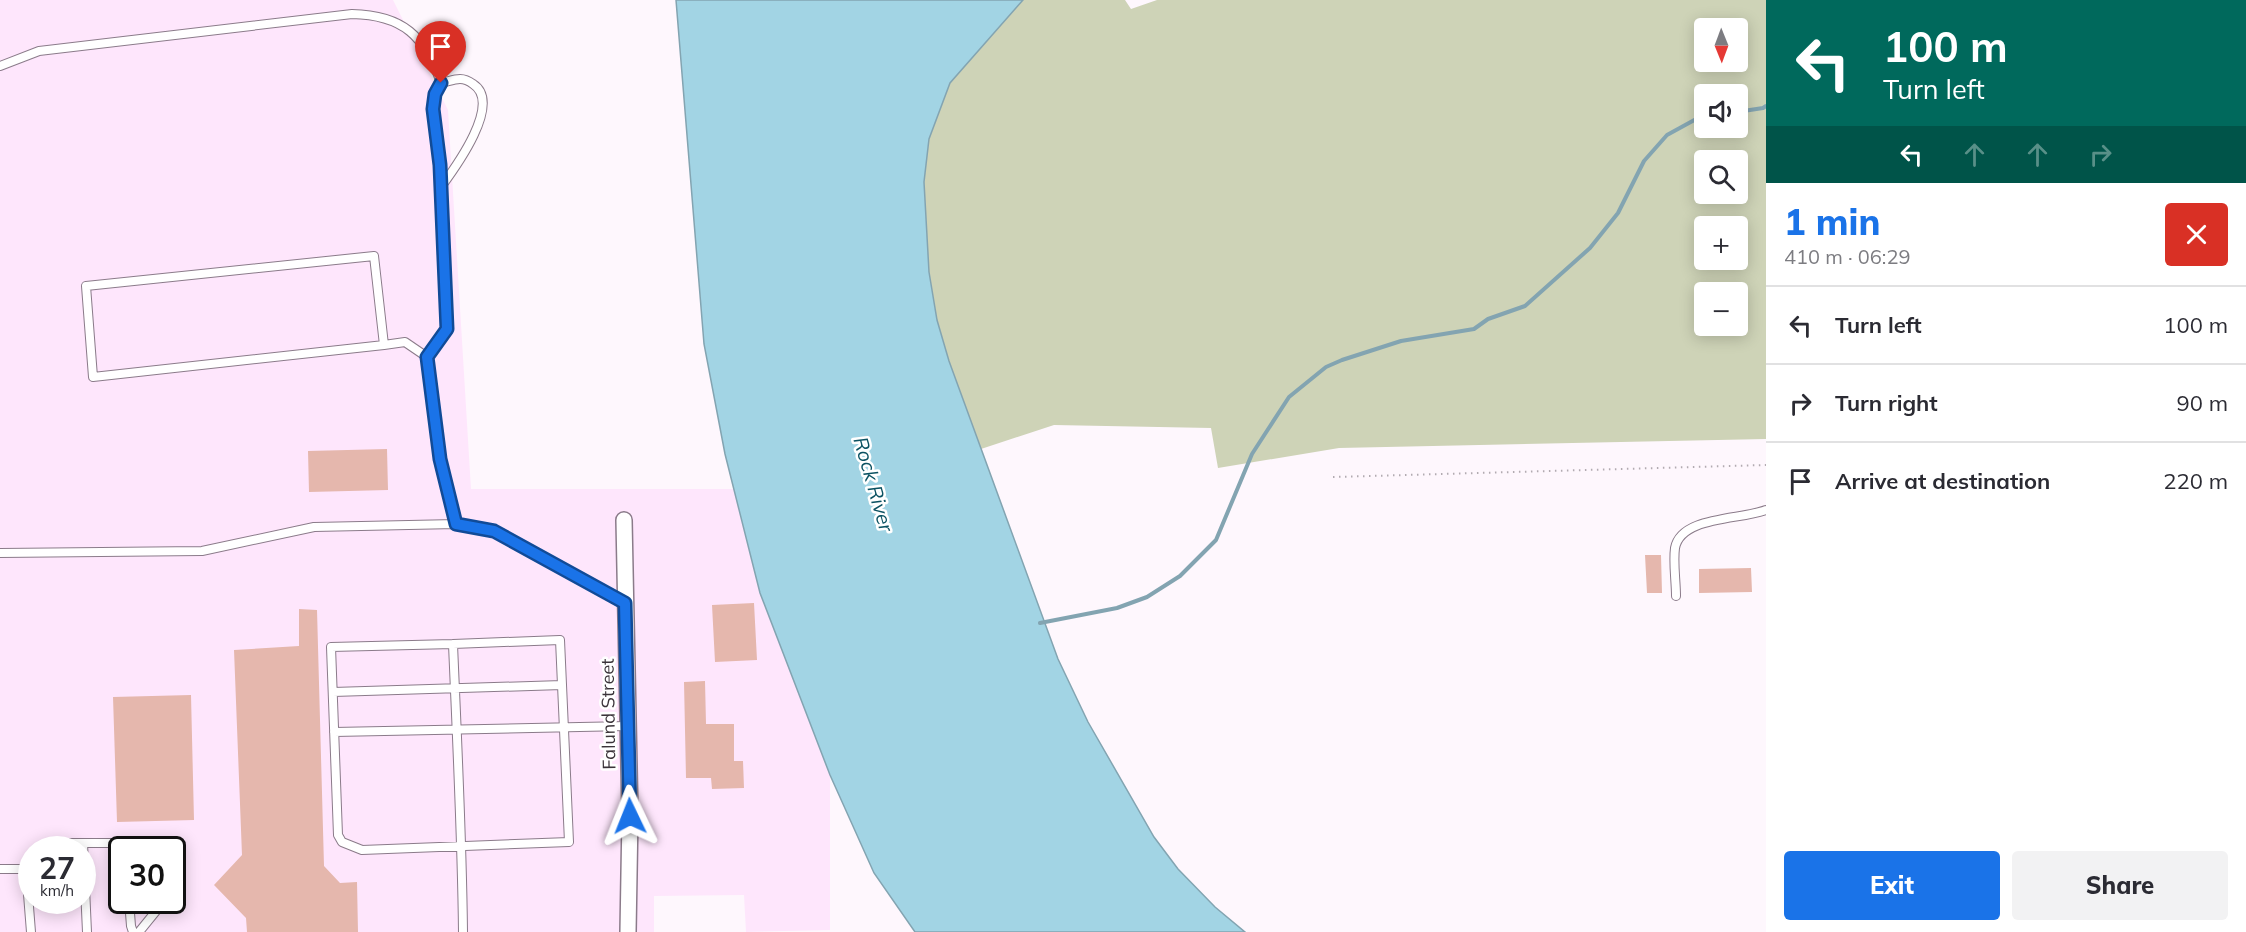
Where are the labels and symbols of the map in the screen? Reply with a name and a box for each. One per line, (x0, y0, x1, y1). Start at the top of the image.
north arrow (1694, 18, 1748, 72)
pin (415, 21, 466, 83)
water label: Rock River (849, 434, 900, 535)
street label: Falund Street (596, 658, 620, 770)
position arrow (598, 784, 662, 848)
speed limit sign: 30 (108, 836, 186, 914)

